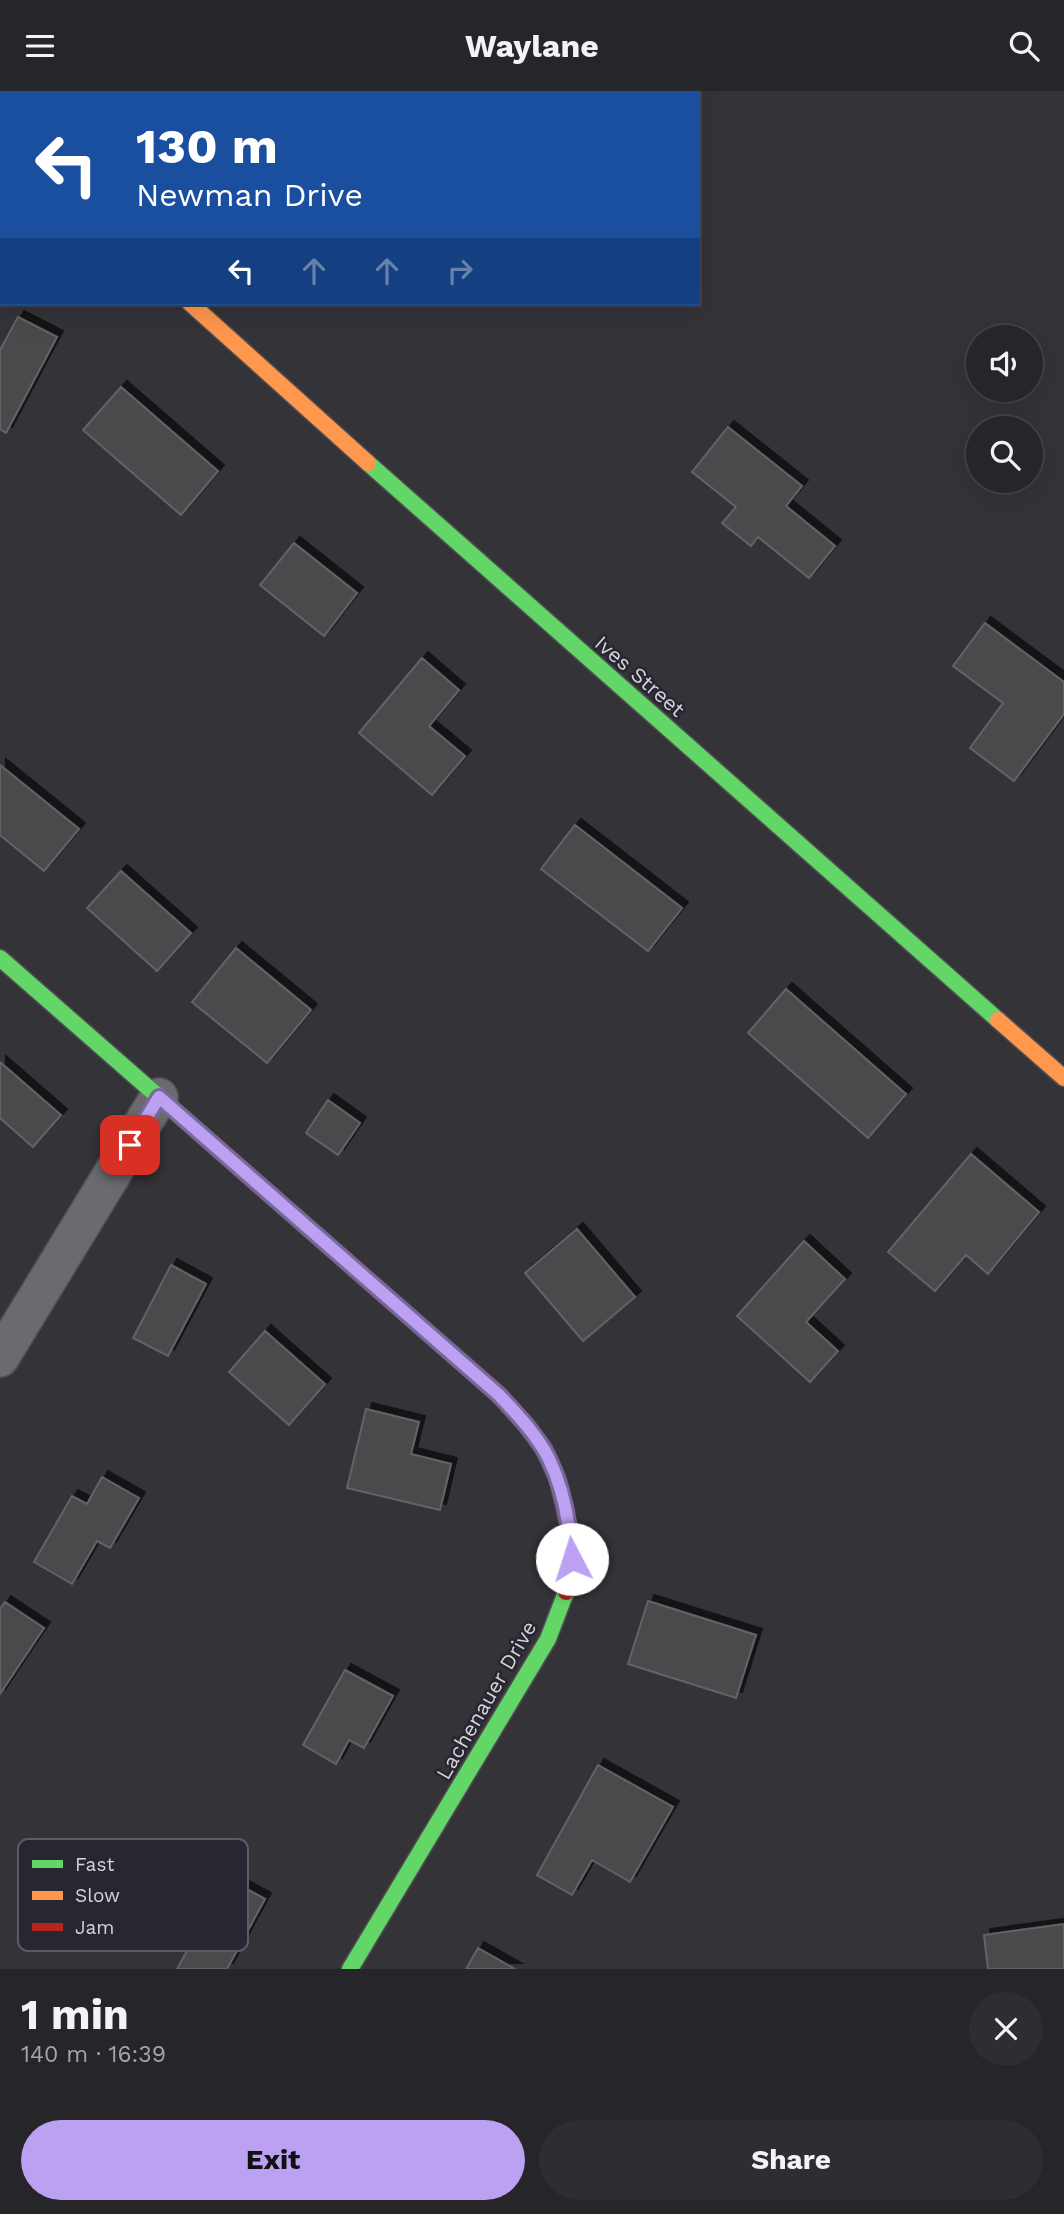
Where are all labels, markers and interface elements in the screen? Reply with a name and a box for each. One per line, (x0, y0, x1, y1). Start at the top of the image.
icon: menu (21, 27, 59, 65)
text: Waylane (465, 27, 599, 65)
icon: search (1005, 27, 1043, 65)
text: 130 m (136, 117, 278, 175)
icon: left (21, 119, 112, 210)
text: Newman Drive (136, 176, 363, 214)
icon: left (222, 252, 260, 290)
icon: ahead (295, 252, 333, 290)
icon: ahead (368, 252, 406, 290)
icon: right (441, 252, 479, 290)
map controls (966, 325, 1043, 493)
button: sound (966, 325, 1043, 402)
button: search (966, 416, 1043, 493)
street label: Ives Street (590, 630, 690, 722)
pin (100, 1115, 160, 1175)
icon: arrive (111, 1126, 149, 1164)
position arrow (535, 1522, 609, 1596)
street label: Lachenauer Drive (430, 1616, 542, 1784)
legend (18, 1839, 248, 1951)
text: Fast (75, 1853, 114, 1876)
text: Slow (75, 1884, 120, 1907)
text: Jam (75, 1916, 114, 1939)
text: 1 min (21, 1990, 129, 2039)
button: close (969, 1992, 1043, 2066)
text: 140 m · 16:39 (21, 2041, 166, 2068)
button: Exit (21, 2120, 525, 2200)
button: Share (539, 2120, 1043, 2200)

